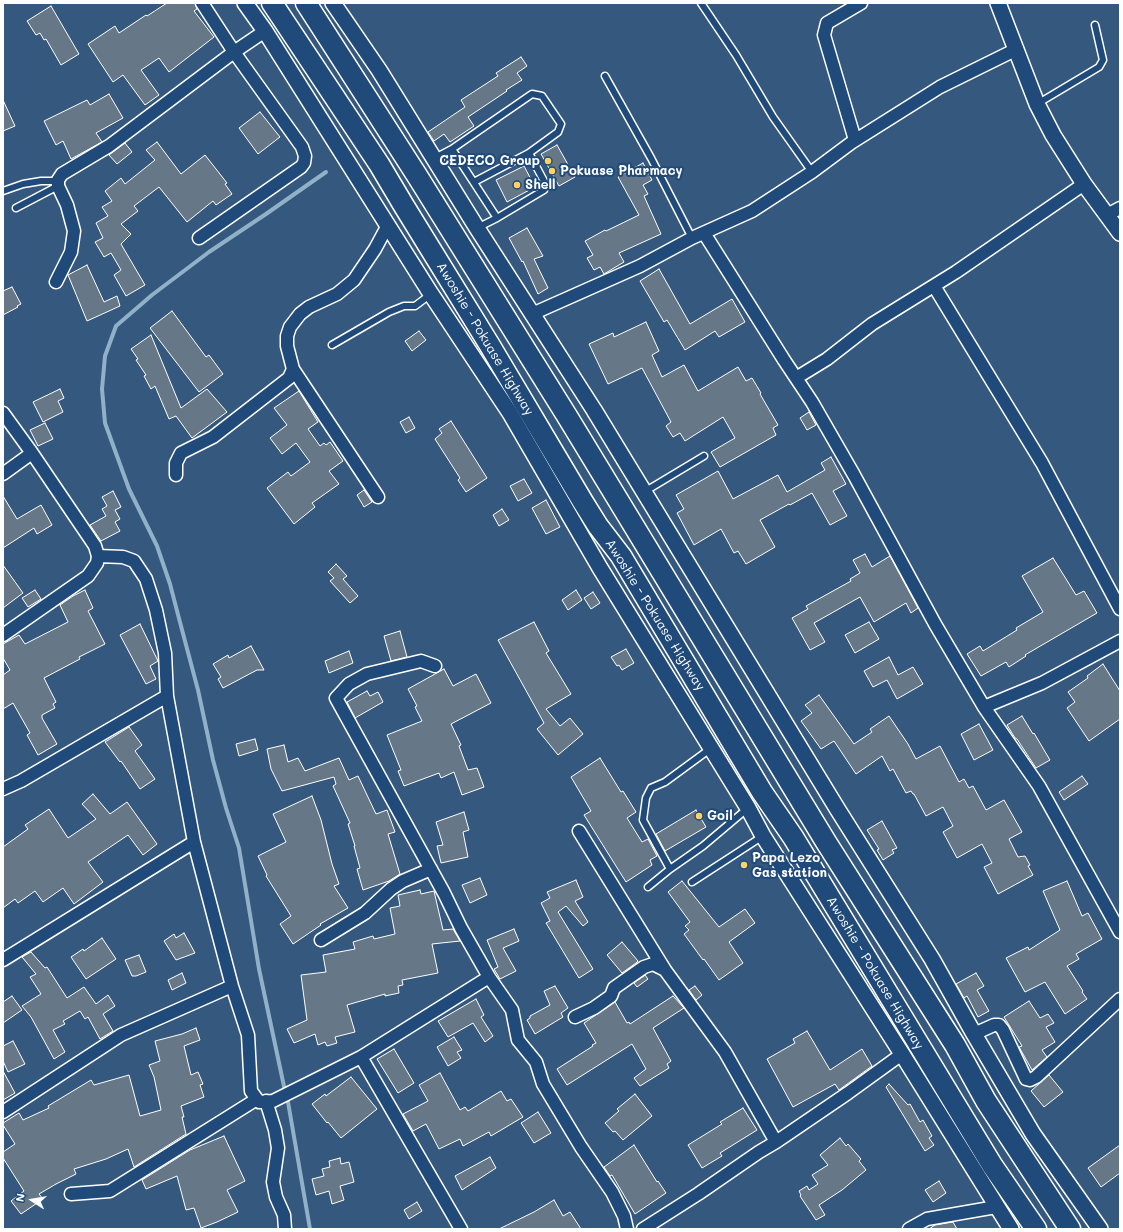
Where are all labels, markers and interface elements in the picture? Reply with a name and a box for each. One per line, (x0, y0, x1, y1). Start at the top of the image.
place label: CEDECO Group (439, 153, 540, 169)
marker: CEDECO Group (543, 156, 553, 166)
place label: Pokuase Pharmacy (560, 163, 682, 179)
marker: Pokuase Pharmacy (547, 166, 557, 176)
place label: Shell (525, 177, 555, 193)
marker: Shell (512, 180, 522, 190)
street label: Awoshie - Pokuase Highway (433, 260, 537, 418)
street label: Awoshie - Pokuase Highway (602, 536, 708, 694)
place label: Goil (707, 808, 733, 824)
marker: Goil (694, 811, 704, 821)
place label: Papa Lezo Gas station (752, 850, 827, 881)
marker: Papa Lezo Gas station (739, 860, 749, 870)
street label: Awoshie - Pokuase Highway (823, 894, 927, 1052)
north arrow (12, 1180, 52, 1220)
text: N (12, 1192, 28, 1203)

